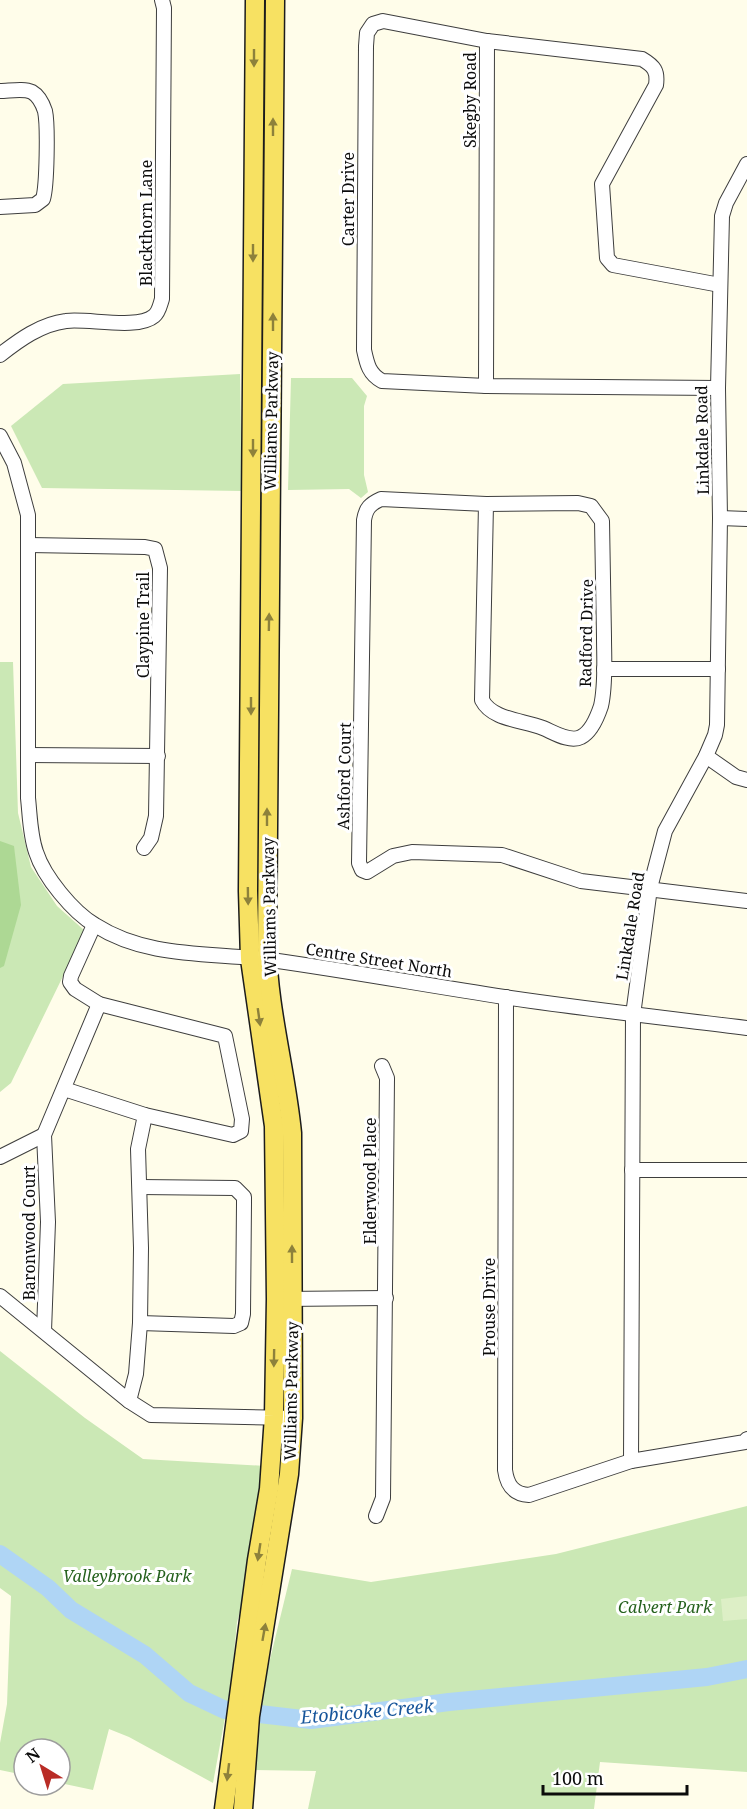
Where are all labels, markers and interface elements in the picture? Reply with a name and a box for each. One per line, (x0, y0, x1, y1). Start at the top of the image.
one-way arrow (250, 49, 259, 68)
street label: Skegby Road (459, 52, 481, 148)
one-way arrow (269, 118, 278, 137)
street label: Carter Drive (337, 152, 359, 246)
street label: Blackthorn Lane (135, 160, 157, 286)
one-way arrow (248, 244, 258, 263)
one-way arrow (268, 313, 278, 332)
street label: Williams Parkway (259, 350, 283, 491)
street label: Linkdale Road (690, 385, 714, 495)
one-way arrow (248, 439, 258, 458)
street label: Claypine Trail (132, 572, 154, 678)
street label: Radford Drive (574, 579, 598, 687)
one-way arrow (264, 613, 274, 632)
one-way arrow (246, 697, 255, 716)
street label: Ashford Court (332, 722, 356, 830)
one-way arrow (263, 808, 272, 827)
street label: Williams Parkway (257, 836, 281, 977)
street label: Linkdale Road (611, 870, 649, 982)
one-way arrow (243, 886, 253, 905)
street label: Centre Street North (304, 938, 454, 982)
one-way arrow (254, 1007, 263, 1026)
street label: Elderwood Place (359, 1117, 381, 1245)
street label: Baronwood Court (18, 1165, 40, 1301)
one-way arrow (287, 1245, 297, 1264)
street label: Prouse Drive (478, 1258, 500, 1356)
street label: Williams Parkway (279, 1320, 303, 1461)
one-way arrow (269, 1348, 279, 1367)
one-way arrow (254, 1542, 263, 1561)
park label: Valleybrook Park (63, 1565, 192, 1587)
park label: Calvert Park (618, 1596, 713, 1618)
one-way arrow (260, 1622, 269, 1641)
water label: Etobicoke Creek (298, 1693, 435, 1729)
north arrow (12, 1737, 72, 1797)
text: N (21, 1742, 45, 1768)
scale bar (543, 1758, 687, 1796)
one-way arrow (224, 1763, 233, 1782)
text: 100 m (552, 1766, 604, 1790)

